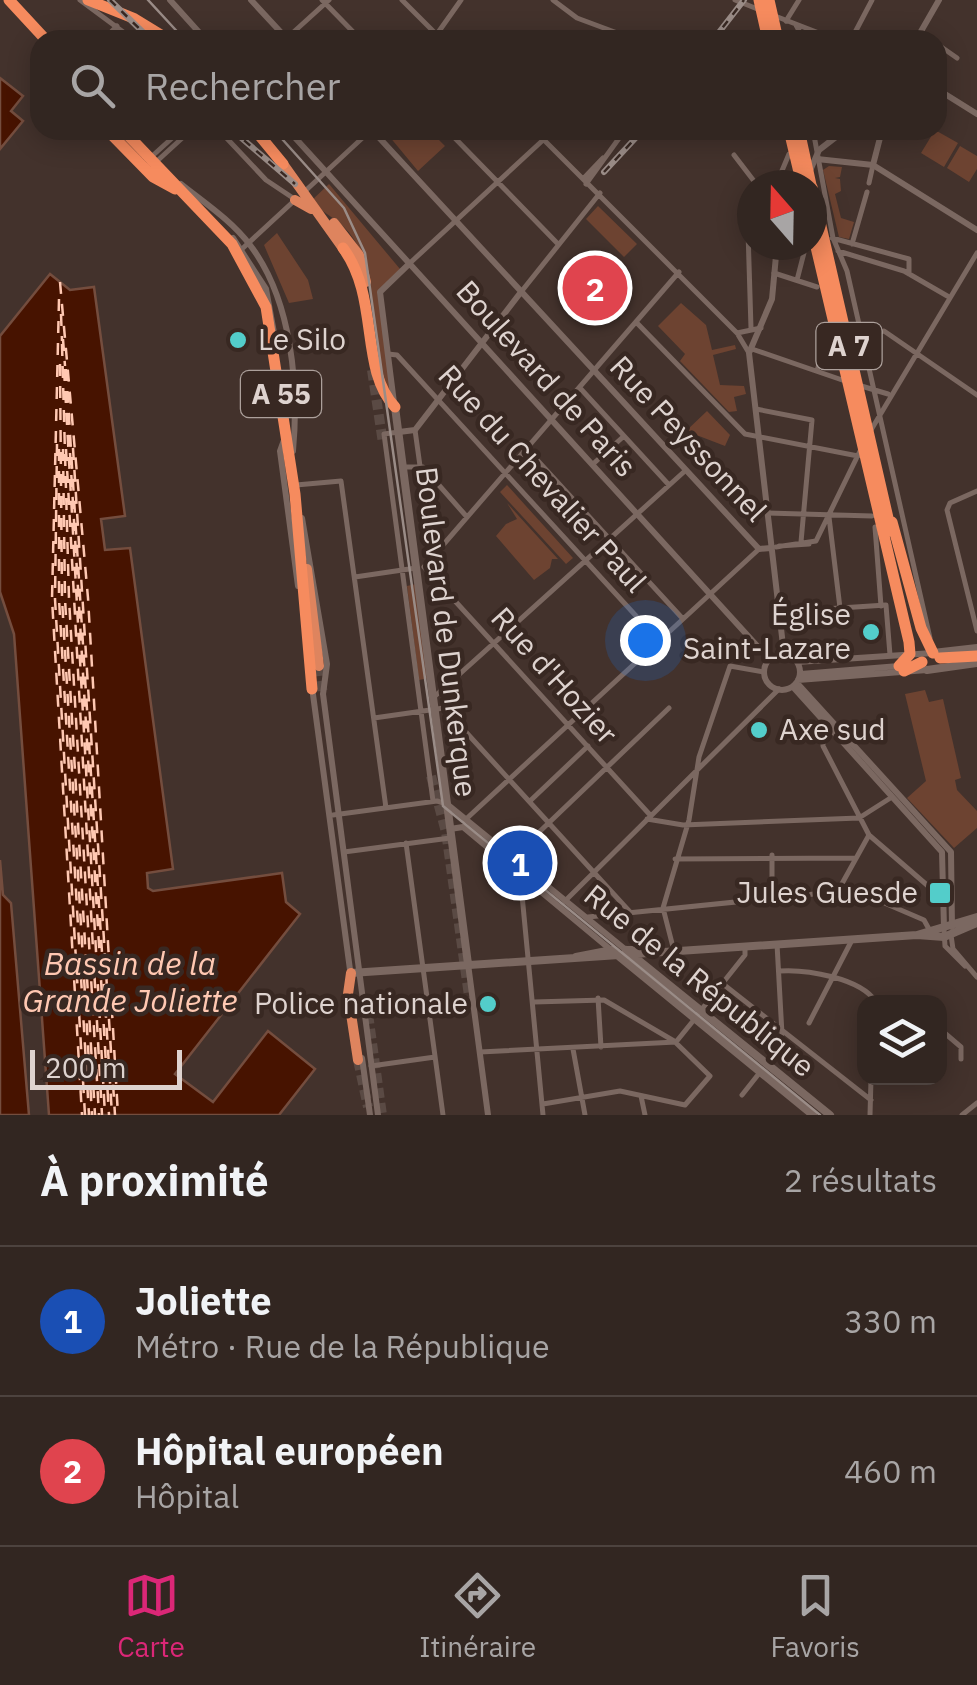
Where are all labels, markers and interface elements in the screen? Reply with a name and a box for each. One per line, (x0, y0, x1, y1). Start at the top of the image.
search box (30, 30, 947, 140)
icon: search (65, 58, 120, 113)
text: Rechercher (145, 61, 340, 110)
north arrow (737, 170, 827, 260)
pin: 2 (562, 250, 628, 326)
street label: Boulevard de Paris (448, 271, 646, 485)
place label: Le Silo (258, 319, 346, 358)
road number: A 7 (816, 323, 882, 369)
marker: Le Silo (227, 329, 249, 351)
street label: Rue Peyssonnel (602, 347, 776, 529)
street label: Rue du Chevalier Paul (431, 356, 656, 600)
road number: A 55 (241, 371, 321, 417)
street label: Boulevard de Dunkerque (408, 465, 487, 799)
place label: Église Saint-Lazare (683, 594, 851, 667)
street label: Rue d'Hozier (483, 598, 627, 752)
your location (620, 615, 671, 666)
marker: Église Saint-Lazare (860, 621, 882, 643)
place label: Axe sud (779, 709, 886, 748)
marker: Axe sud (748, 719, 770, 741)
pin: 1 (488, 826, 552, 900)
place label: Jules Guesde (737, 872, 918, 911)
street label: Rue de la République (577, 875, 823, 1085)
marker: Jules Guesde (927, 880, 953, 906)
water label: Bassin de la Grande Joliette (22, 942, 238, 1021)
place label: Police nationale (254, 983, 468, 1022)
marker: Police nationale (477, 993, 499, 1015)
map controls (857, 995, 947, 1085)
button: layers (857, 995, 947, 1085)
scale bar (30, 1045, 182, 1090)
text: 200 m (45, 1049, 126, 1086)
text: À proximité (40, 1153, 269, 1208)
text: 2 résultats (784, 1159, 937, 1201)
text: Joliette (135, 1276, 272, 1325)
text: 1 (63, 1300, 82, 1342)
text: 330 m (844, 1300, 937, 1342)
text: Métro · Rue de la République (135, 1325, 550, 1367)
text: Hôpital européen (135, 1426, 444, 1475)
text: 2 (63, 1450, 82, 1492)
text: 460 m (844, 1450, 937, 1492)
text: Hôpital (135, 1475, 239, 1517)
tab: Carte (117, 1568, 185, 1665)
tab: Itinéraire (419, 1568, 536, 1665)
tab: Favoris (770, 1568, 860, 1665)

